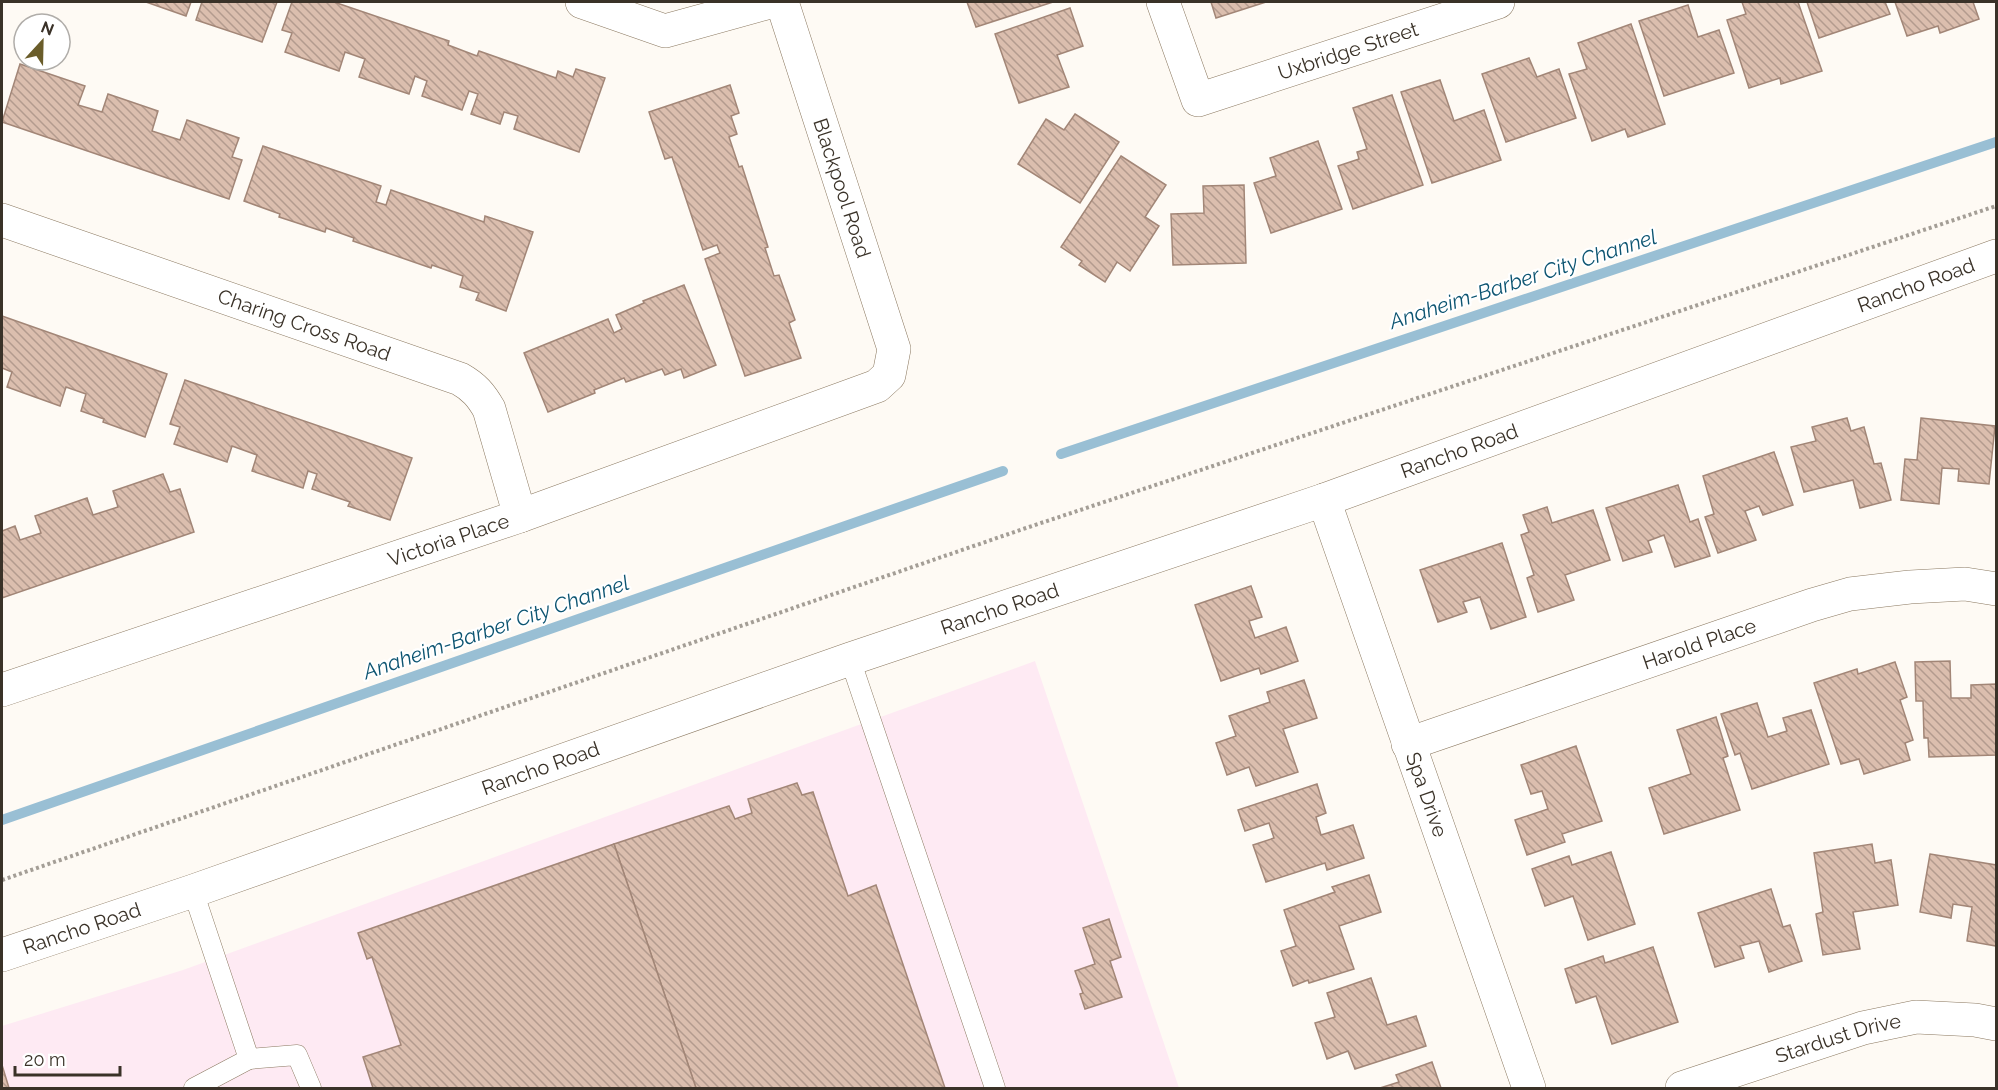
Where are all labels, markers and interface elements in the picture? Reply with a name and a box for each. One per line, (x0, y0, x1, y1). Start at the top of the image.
north arrow (12, 12, 72, 72)
text: N (38, 17, 57, 40)
street label: Uxbridge Street (1275, 17, 1422, 85)
street label: Blackpool Road (808, 115, 876, 261)
water label: Anaheim-Barber City Channel (1385, 224, 1660, 334)
street label: Rancho Road (1854, 253, 1978, 317)
street label: Charing Cross Road (215, 284, 394, 366)
street label: Rancho Road (1397, 419, 1521, 483)
street label: Victoria Place (385, 508, 512, 572)
water label: Anaheim-Barber City Channel (359, 570, 632, 685)
street label: Rancho Road (937, 578, 1062, 640)
street label: Harold Place (1639, 613, 1759, 674)
street label: Rancho Road (478, 736, 603, 800)
street label: Spa Drive (1401, 749, 1453, 840)
street label: Rancho Road (19, 897, 144, 959)
street label: Stardust Drive (1772, 1008, 1903, 1068)
scale bar (15, 1039, 120, 1077)
text: 20 m (24, 1049, 66, 1070)

